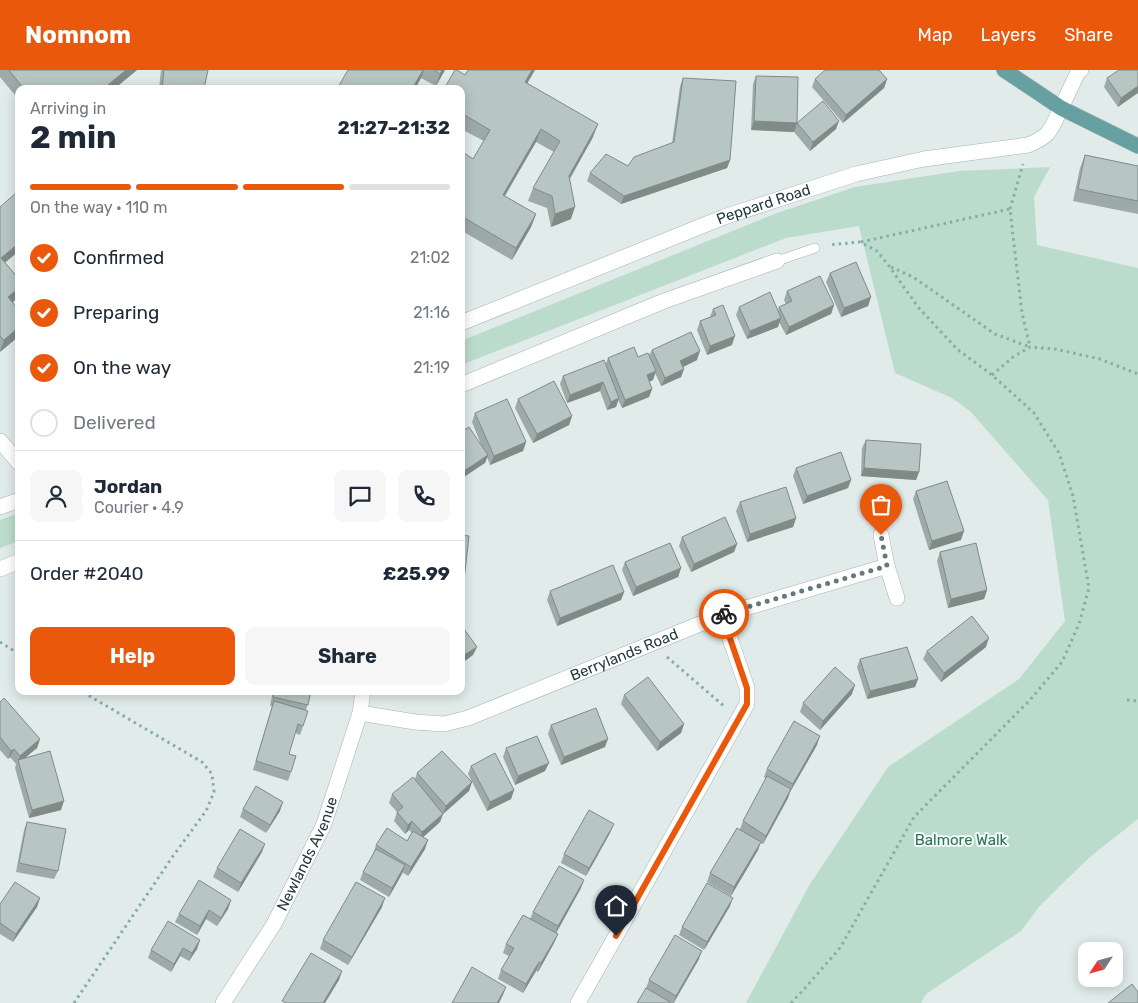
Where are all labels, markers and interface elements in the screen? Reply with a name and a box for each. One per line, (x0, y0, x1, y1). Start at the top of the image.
text: Nomnom (25, 21, 131, 49)
text: Map (918, 24, 953, 46)
text: Layers (981, 24, 1036, 46)
text: Share (1064, 24, 1113, 46)
text: Arriving in (30, 99, 106, 118)
text: 21:27–21:32 (337, 116, 450, 139)
text: 2 min (30, 118, 117, 156)
street label: Peppard Road (714, 180, 813, 228)
text: On the way · 110 m (30, 198, 167, 217)
icon: check (30, 244, 58, 272)
text: Confirmed (73, 246, 164, 269)
text: 21:02 (410, 248, 450, 267)
icon: check (30, 299, 58, 327)
text: Preparing (73, 301, 159, 324)
text: 21:16 (413, 303, 450, 322)
icon: check (30, 354, 58, 382)
text: On the way (73, 356, 171, 379)
text: 21:19 (413, 358, 450, 377)
text: Delivered (73, 411, 156, 434)
button: person (30, 470, 82, 522)
button: chat (334, 470, 386, 522)
button: phone (398, 470, 450, 522)
text: Jordan (94, 475, 162, 498)
pin (860, 484, 902, 535)
icon: bag (867, 491, 895, 519)
text: Courier · 4.9 (94, 498, 184, 517)
text: Order #2040 (30, 562, 144, 585)
text: £25.99 (383, 562, 450, 585)
courier (699, 589, 749, 639)
icon: bike (710, 600, 738, 628)
street label: Berrylands Road (567, 625, 681, 685)
button: Help (30, 627, 235, 685)
button: Share (245, 627, 450, 685)
street label: Newlands Avenue (273, 794, 341, 914)
park label: Balmore Walk (915, 831, 1008, 849)
pin (595, 885, 637, 936)
icon: home (602, 892, 630, 920)
north arrow (1078, 942, 1122, 988)
map controls (1078, 942, 1123, 987)

